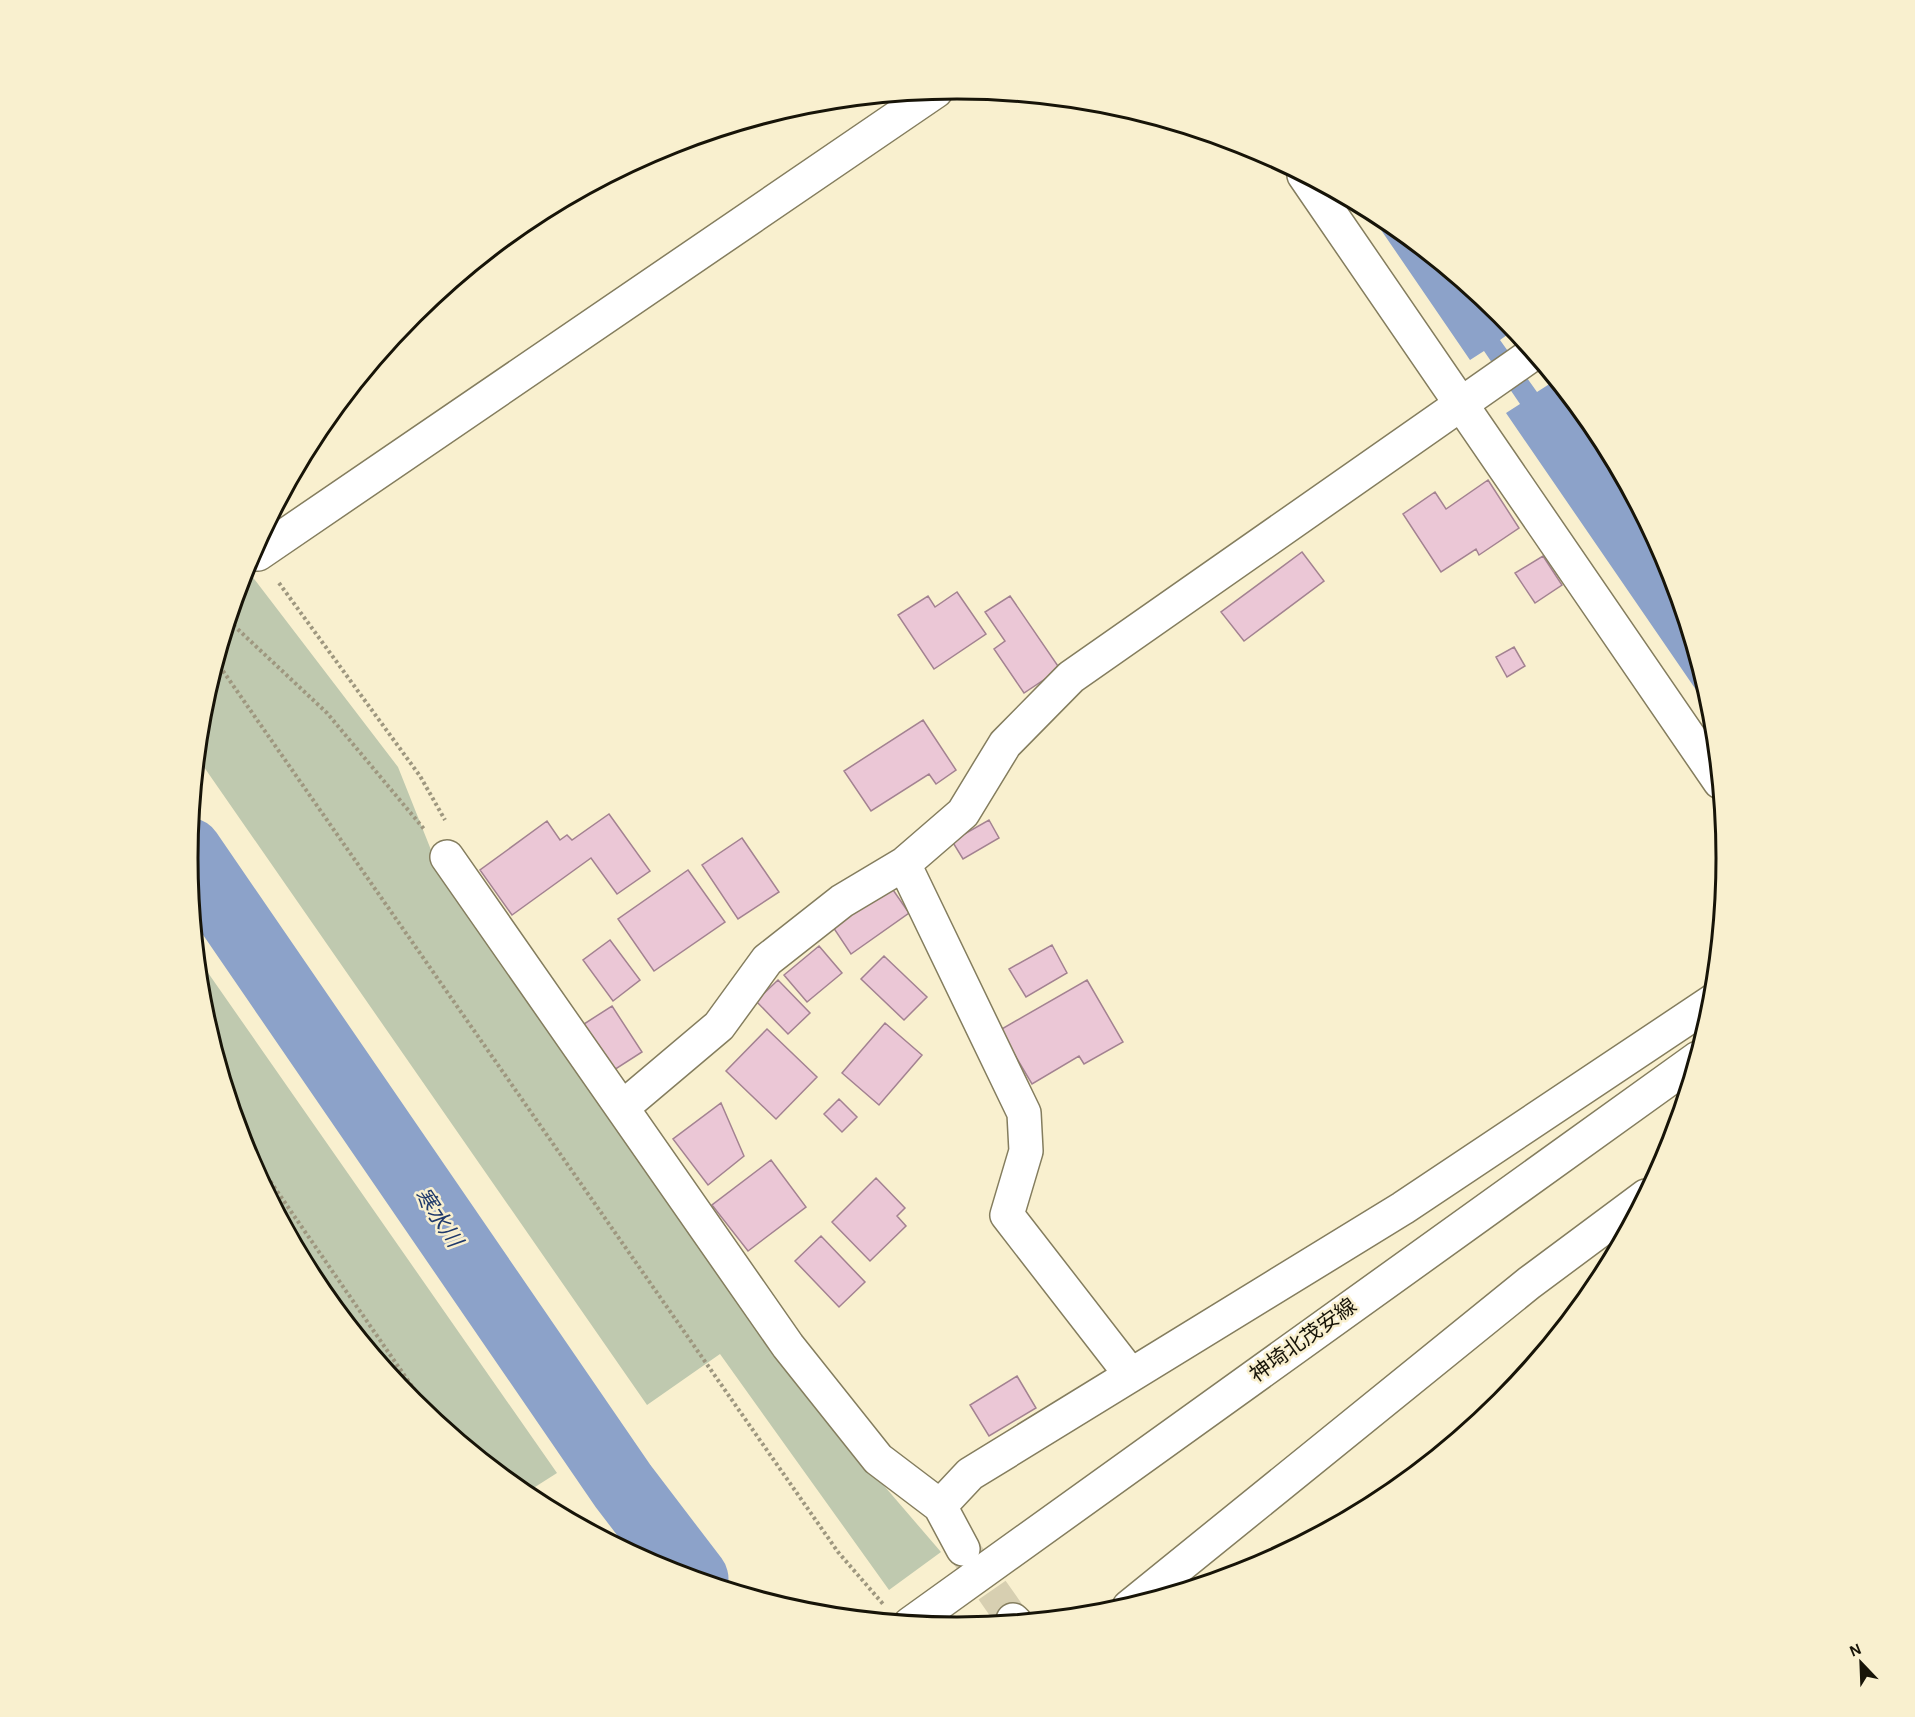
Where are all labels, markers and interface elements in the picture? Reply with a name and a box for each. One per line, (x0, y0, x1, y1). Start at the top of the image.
water label: 寒水川 (411, 1183, 468, 1253)
street label: 神埼北茂安線 (1246, 1294, 1360, 1386)
north arrow (1831, 1633, 1891, 1693)
text: N (1847, 1641, 1864, 1660)

